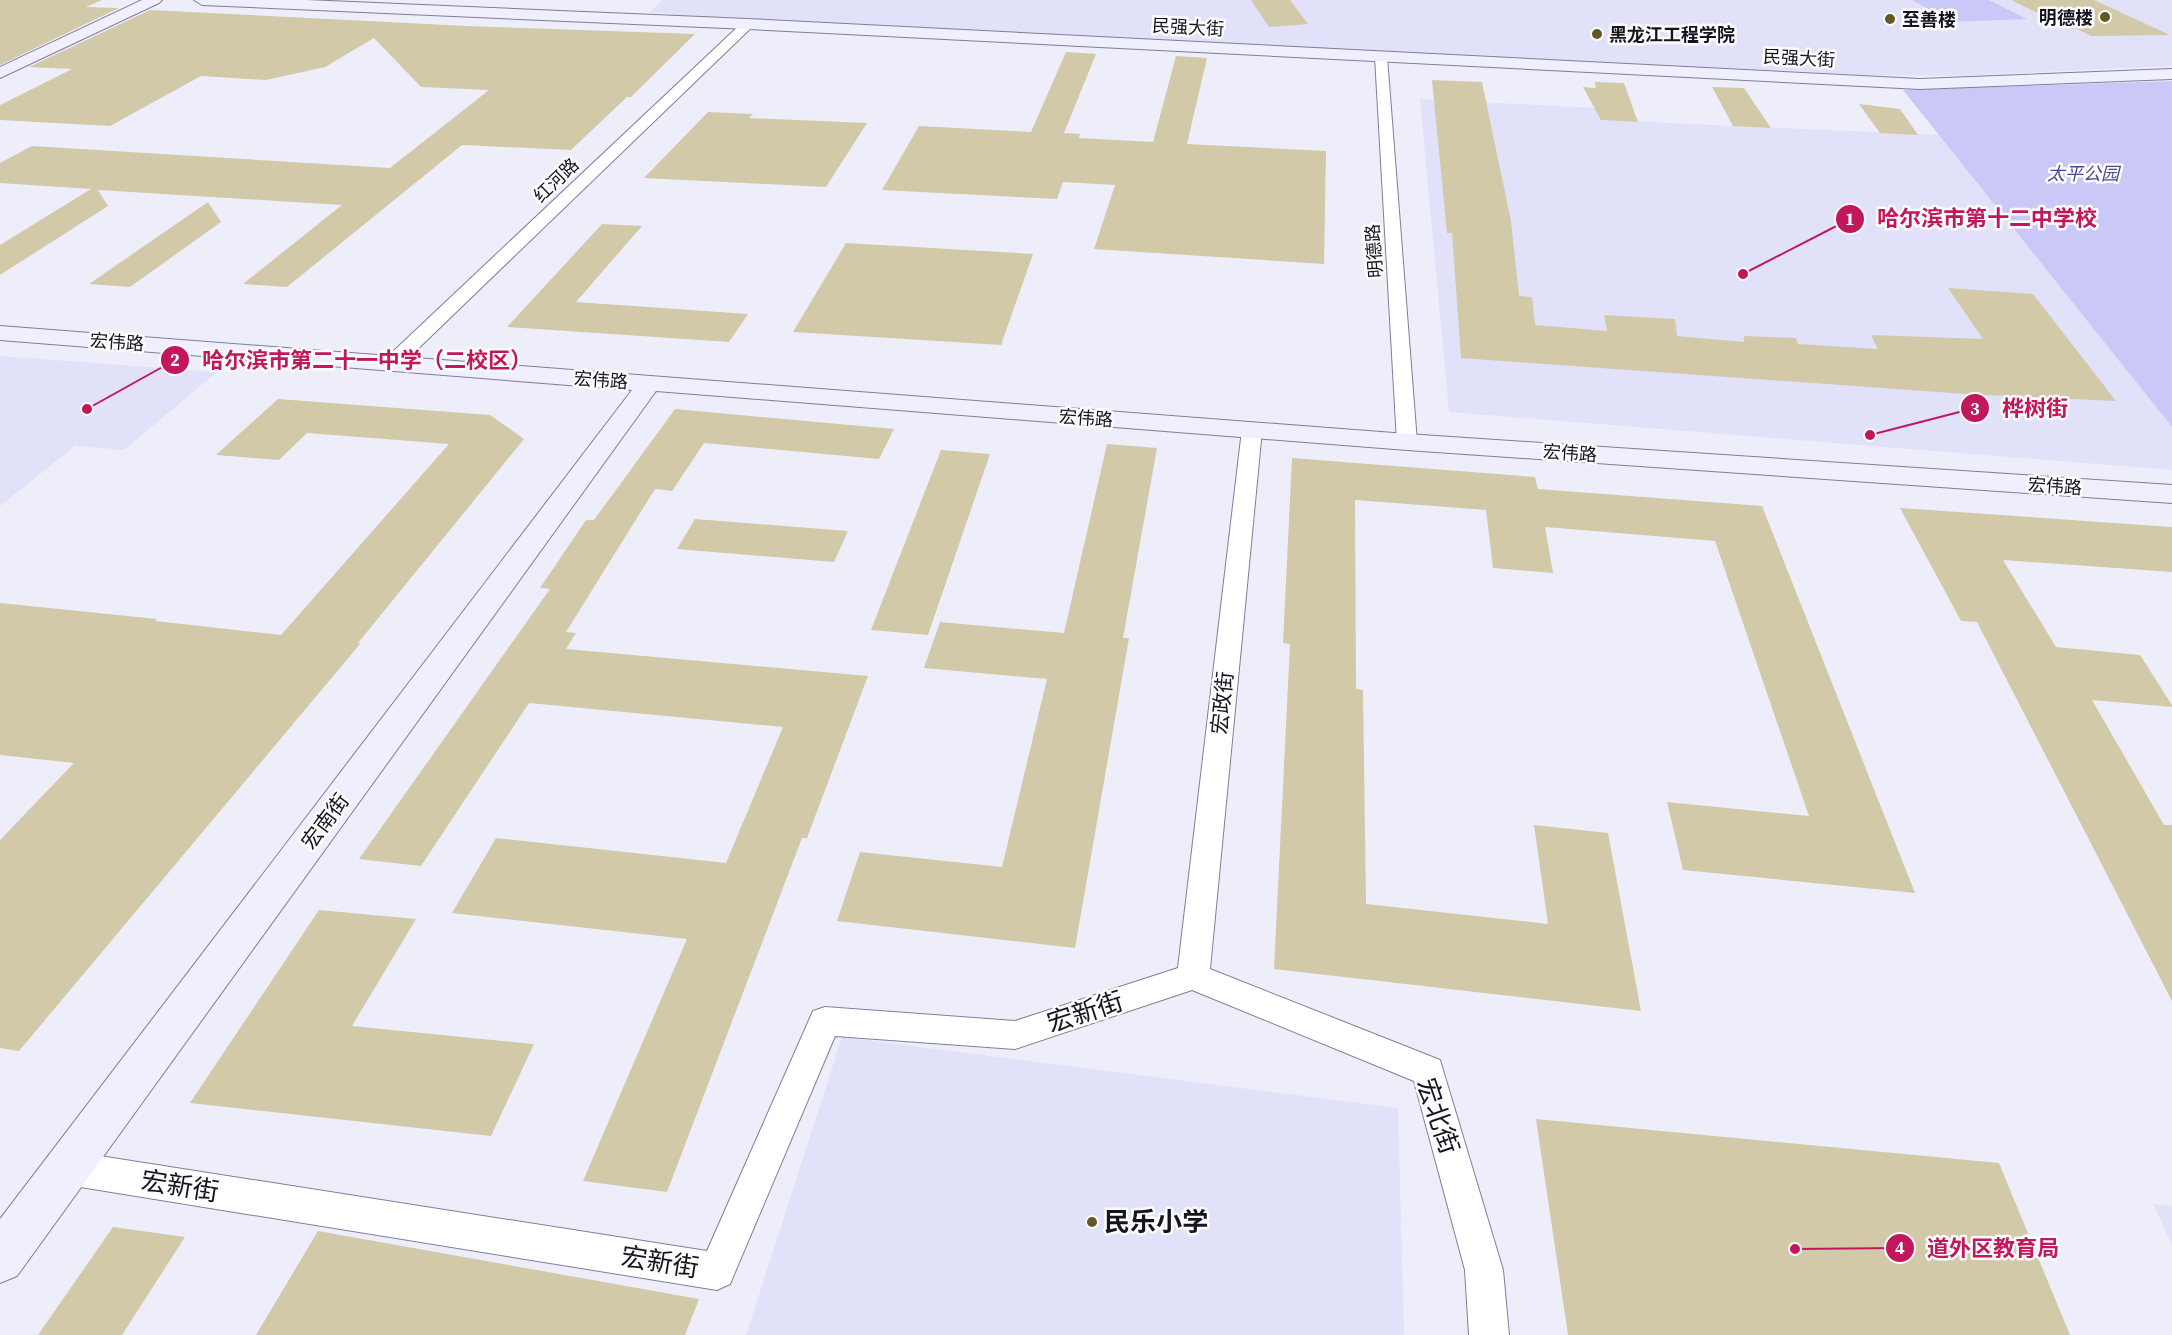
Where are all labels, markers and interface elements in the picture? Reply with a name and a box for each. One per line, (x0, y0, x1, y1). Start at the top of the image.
place label: 明德楼 (2039, 5, 2093, 30)
place label: 至善楼 (1902, 7, 1956, 32)
marker: 明德楼 (2098, 10, 2112, 24)
marker: 至善楼 (1883, 12, 1897, 26)
street label: 民强大街 (1151, 13, 1225, 41)
place label: 黑龙江工程学院 (1609, 22, 1735, 47)
marker: 黑龙江工程学院 (1590, 27, 1604, 41)
street label: 民强大街 (1762, 44, 1836, 72)
street label: 红河路 (528, 152, 584, 208)
park label: 太平公园 (2047, 161, 2122, 186)
callout: 哈尔滨市第十二中学校 (1835, 199, 2109, 239)
text: 哈尔滨市第十二中学校 (1877, 203, 2097, 233)
text: 1 (1845, 206, 1855, 231)
street label: 明德路 (1360, 223, 1388, 279)
street label: 宏伟路 (89, 328, 145, 356)
callout: 哈尔滨市第二十一中学（二校区） (160, 340, 544, 380)
text: 哈尔滨市第二十一中学（二校区） (202, 345, 532, 375)
text: 2 (170, 347, 180, 372)
street label: 宏伟路 (573, 366, 629, 394)
callout: 桦树街 (1960, 388, 2080, 428)
text: 桦树街 (2002, 393, 2068, 423)
text: 3 (1970, 396, 1980, 421)
street label: 宏伟路 (1058, 404, 1114, 432)
street label: 宏伟路 (1542, 439, 1598, 467)
street label: 宏伟路 (2027, 472, 2083, 500)
street label: 宏政街 (1204, 670, 1240, 736)
street label: 宏南街 (294, 787, 356, 855)
street label: 宏新街 (1042, 983, 1128, 1041)
street label: 宏北街 (1408, 1073, 1468, 1159)
street label: 宏新街 (139, 1162, 221, 1210)
place label: 民乐小学 (1104, 1204, 1208, 1240)
marker: 民乐小学 (1085, 1215, 1099, 1229)
callout: 道外区教育局 (1885, 1228, 2071, 1268)
text: 道外区教育局 (1927, 1233, 2059, 1263)
text: 4 (1895, 1235, 1905, 1260)
street label: 宏新街 (619, 1238, 701, 1286)

